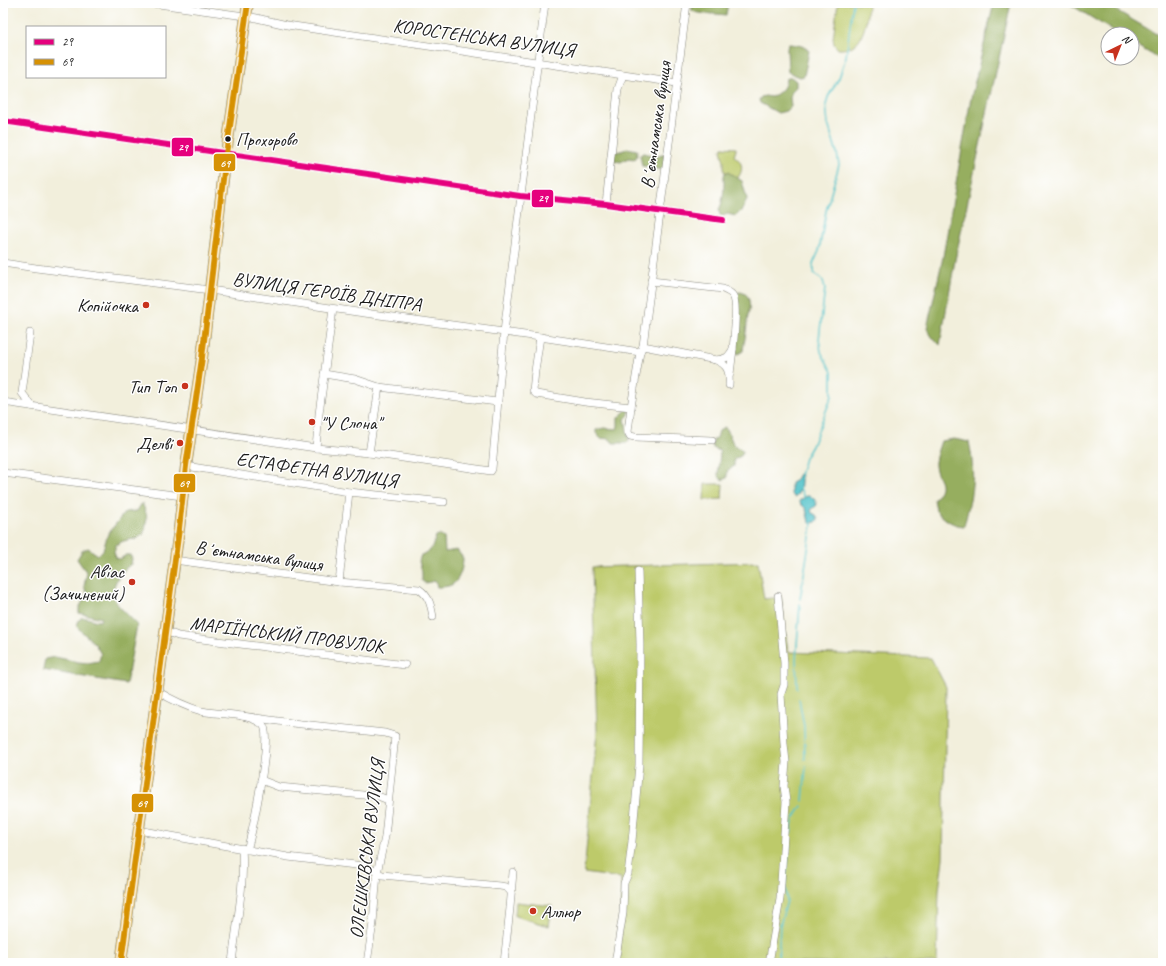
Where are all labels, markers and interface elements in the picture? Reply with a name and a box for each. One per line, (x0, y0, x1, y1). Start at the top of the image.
street label: КОРОСТЕНСЬКА ВУЛИЦЯ (392, 13, 579, 63)
legend (26, 26, 166, 78)
north arrow (1100, 26, 1140, 66)
text: N (1120, 31, 1136, 48)
text: 29 (62, 34, 74, 50)
text: 69 (62, 54, 74, 70)
street label: Вʼєтнамська вулиця (635, 58, 677, 190)
place label: Прохорово (236, 129, 299, 151)
marker: Прохорово (223, 134, 233, 144)
line badge: 29 (171, 137, 194, 157)
text: 29 (178, 140, 189, 154)
line badge: 69 (213, 153, 236, 172)
text: 69 (220, 156, 231, 170)
line badge: 29 (531, 189, 554, 208)
text: 29 (538, 191, 549, 205)
street label: ВУЛИЦЯ ГЕРОЇВ ДНІПРА (231, 267, 424, 317)
place label: Копійочка (77, 294, 139, 318)
marker: Копійочка (141, 300, 151, 310)
place label: Тип Топ (128, 375, 177, 399)
marker: Тип Топ (180, 381, 190, 391)
place label: "У Слона" (320, 411, 384, 435)
marker: "У Слона" (307, 417, 317, 427)
place label: Делві (137, 432, 174, 456)
marker: Делві (175, 438, 185, 448)
street label: ЕСТАФЕТНА ВУЛИЦЯ (235, 447, 401, 494)
line badge: 69 (173, 473, 196, 493)
text: 69 (179, 476, 190, 490)
street label: Вʼєтнамська вулиця (194, 535, 326, 577)
place label: Авіас (Зачинений) (42, 560, 126, 606)
marker: Авіас (Зачинений) (127, 577, 137, 587)
street label: МАРІЇНСЬКИЙ ПРОВУЛОК (189, 611, 389, 659)
street label: ОЛЕШКІВСЬКА ВУЛИЦЯ (344, 756, 390, 940)
line badge: 69 (131, 793, 154, 813)
text: 69 (137, 796, 148, 810)
place label: Аллюр (541, 900, 582, 924)
marker: Аллюр (528, 906, 538, 916)

